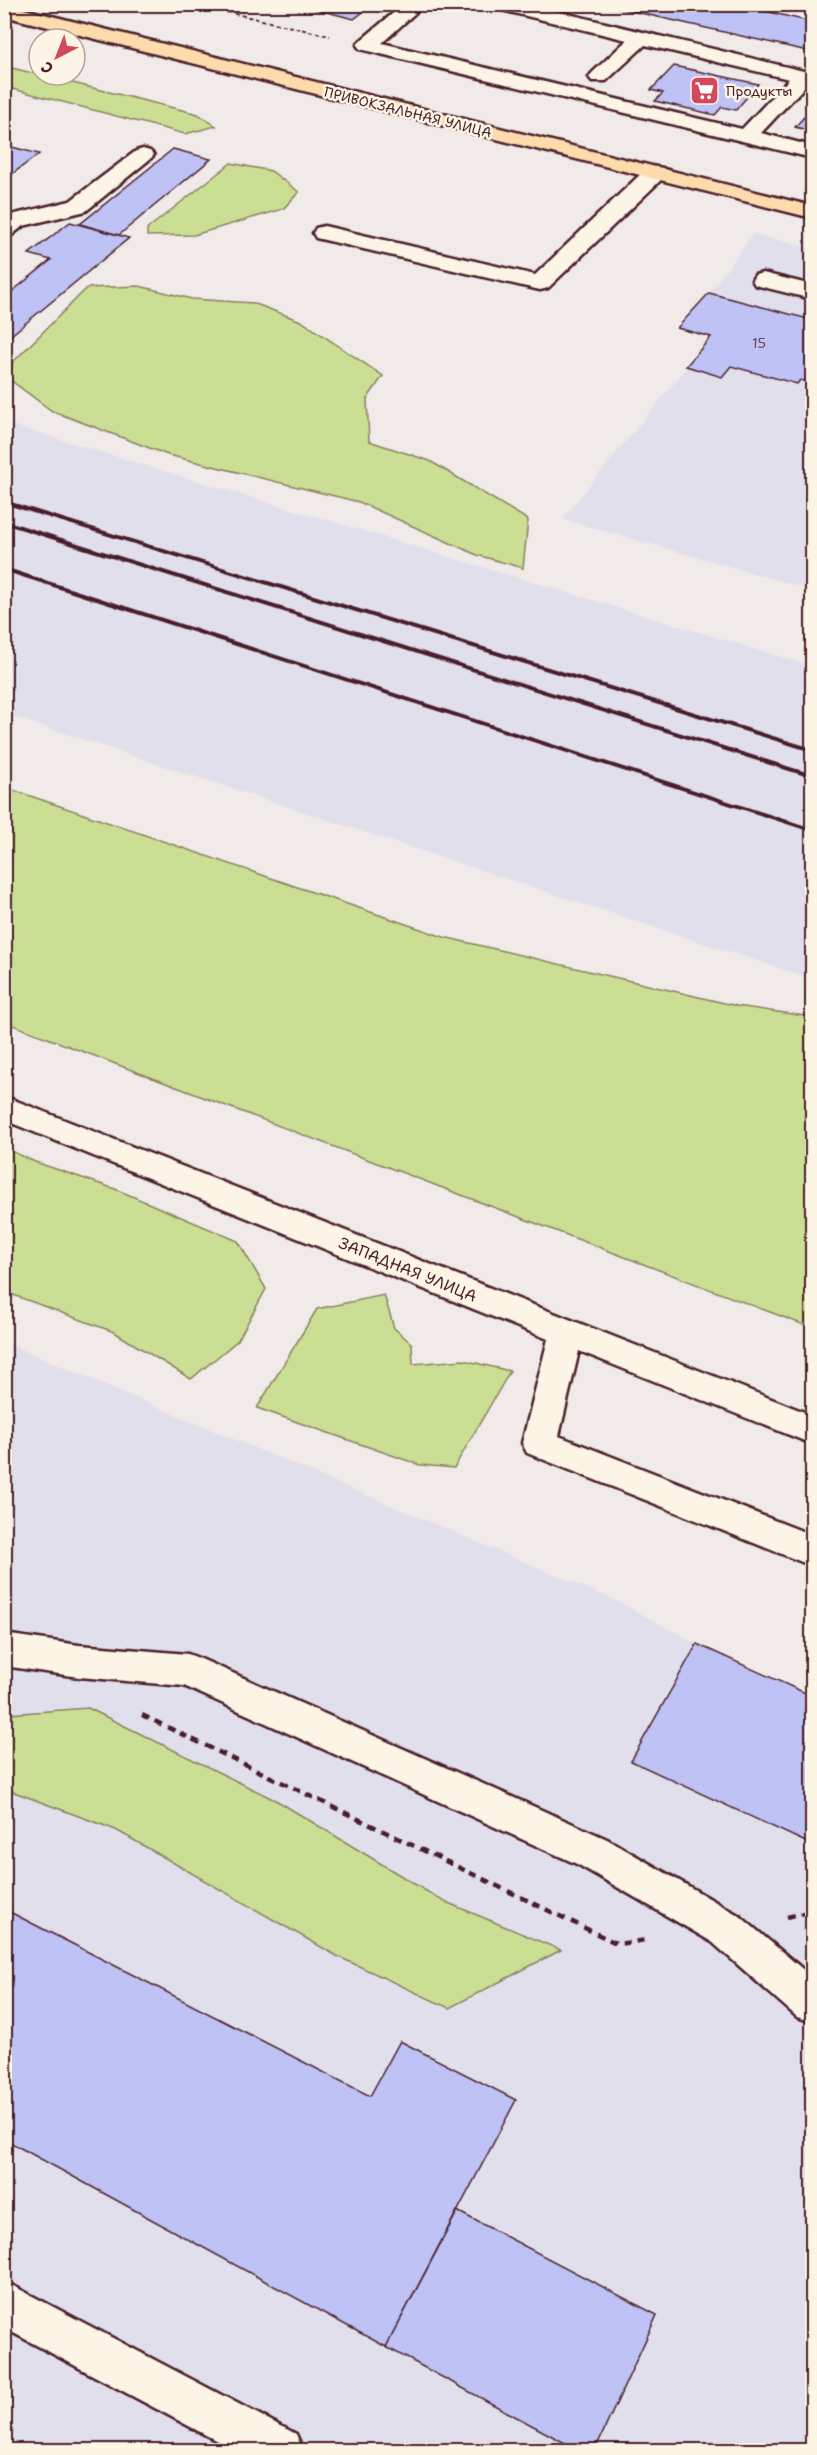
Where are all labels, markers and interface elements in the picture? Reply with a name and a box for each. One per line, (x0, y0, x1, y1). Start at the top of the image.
north arrow (27, 27, 87, 87)
text: С (36, 57, 58, 79)
supermarket icon: Продукты (689, 75, 721, 107)
street label: ПРИВОКЗАЛЬНАЯ УЛИЦА (322, 82, 494, 142)
place label: Продукты (726, 82, 793, 100)
house number: 15 (752, 334, 766, 352)
street label: ЗАПАДНАЯ УЛИЦА (336, 1232, 480, 1307)

